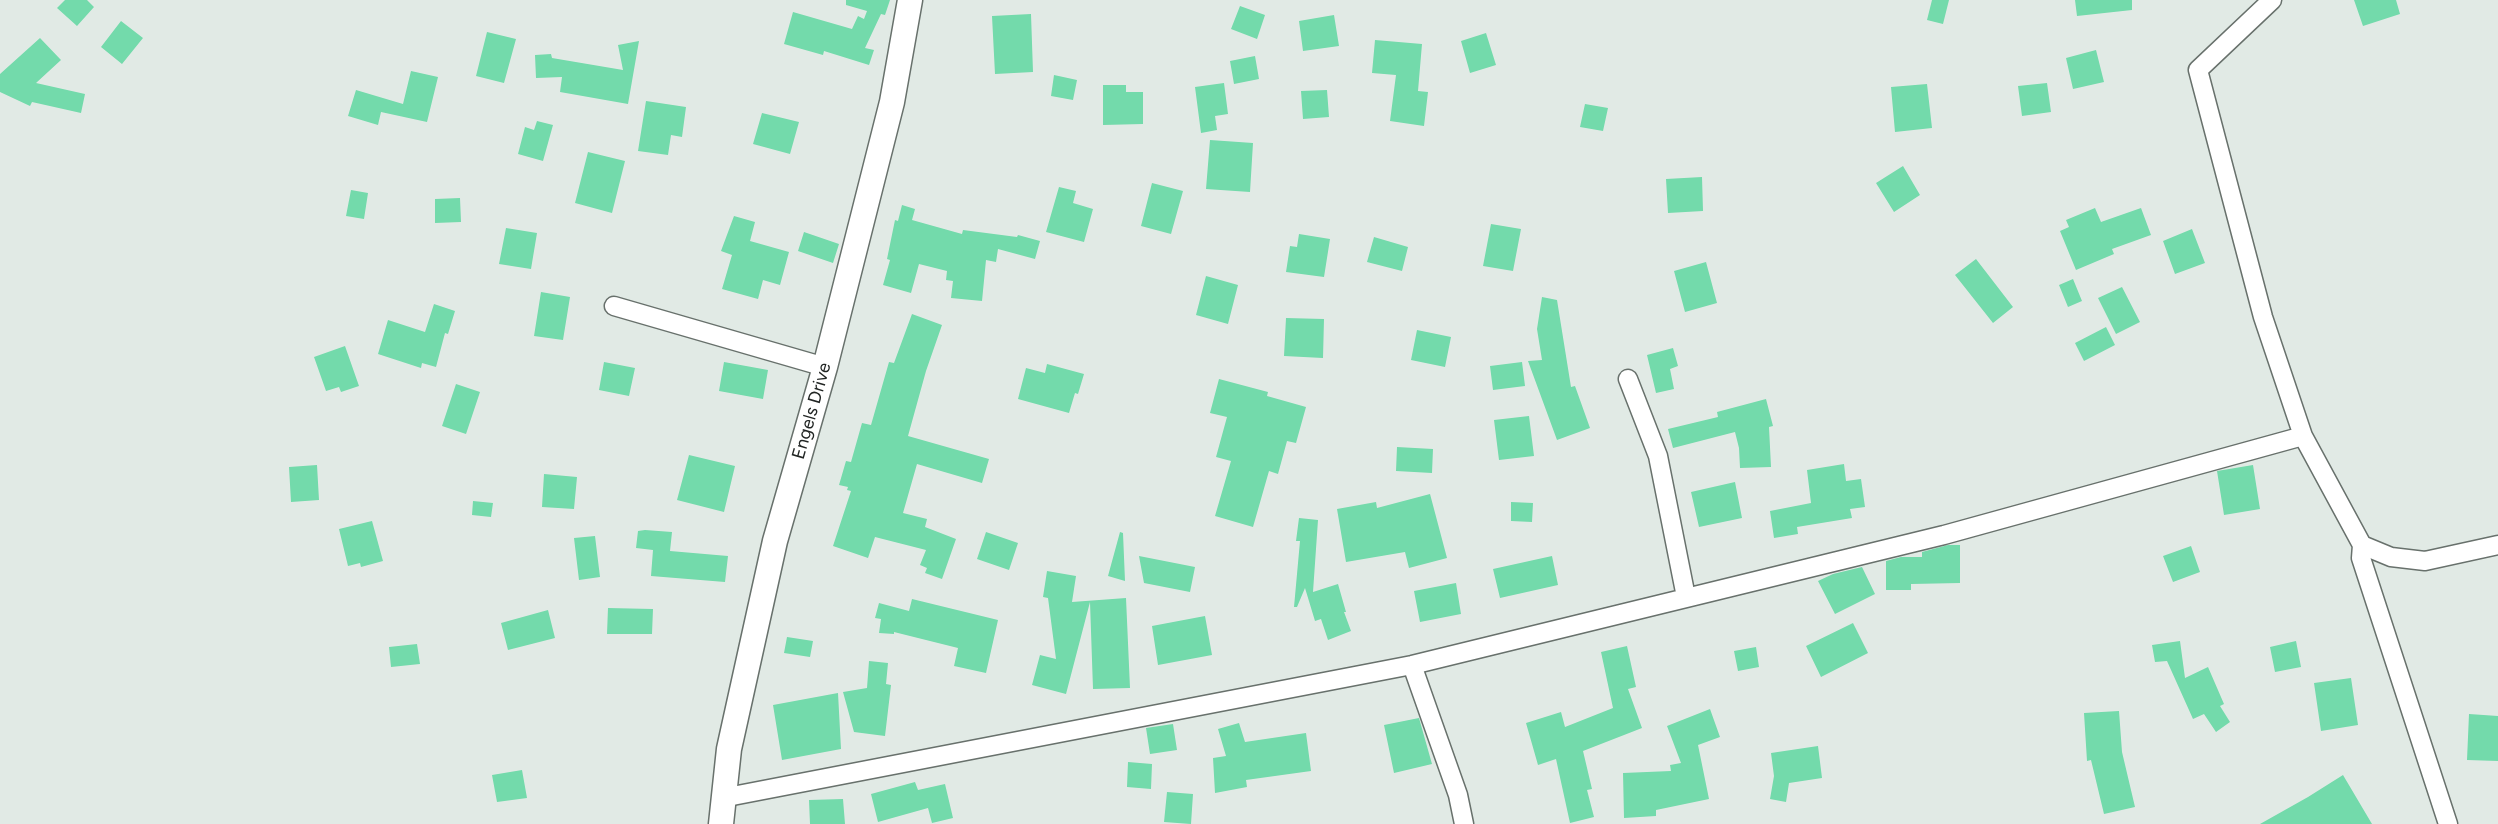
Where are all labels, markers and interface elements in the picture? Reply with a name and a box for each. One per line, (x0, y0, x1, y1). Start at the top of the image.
street label: Engels Drive (788, 360, 836, 462)

